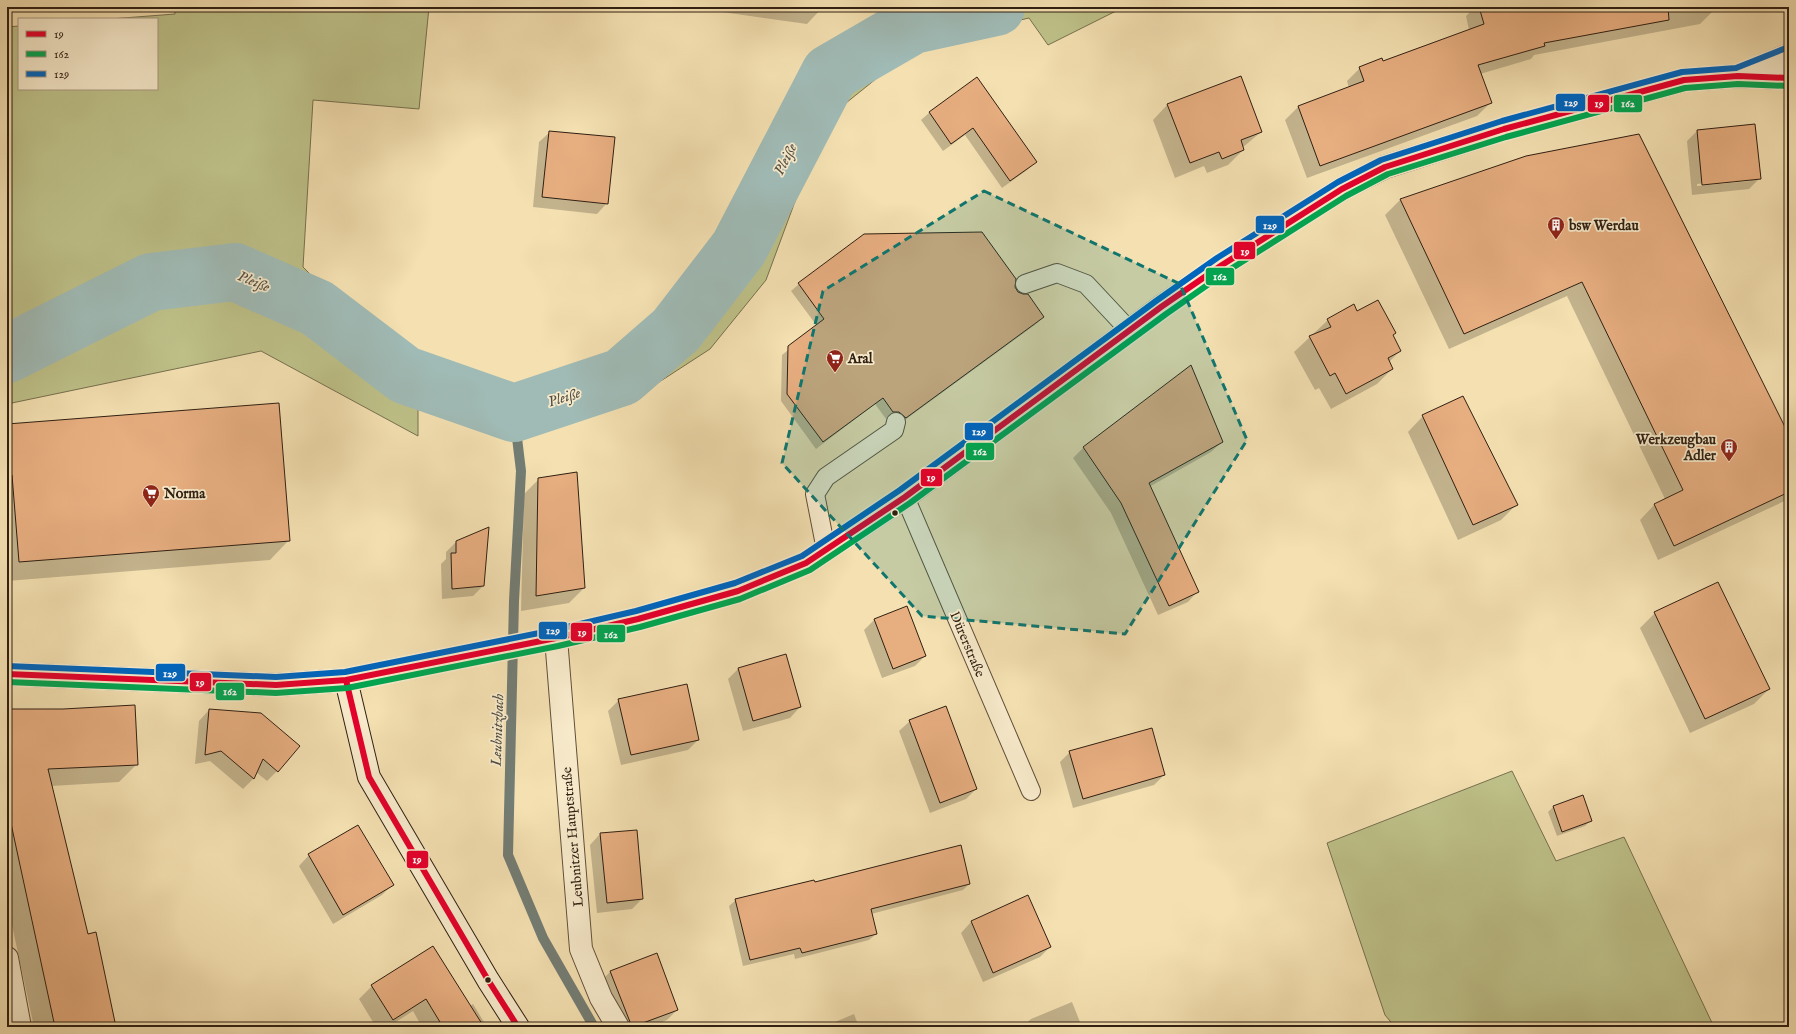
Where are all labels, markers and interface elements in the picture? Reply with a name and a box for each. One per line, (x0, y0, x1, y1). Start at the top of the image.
legend (18, 18, 158, 90)
text: 19 (54, 27, 64, 42)
text: 162 (54, 47, 70, 62)
text: 129 (54, 67, 69, 82)
line badge: 129 (1555, 93, 1586, 112)
line badge: 19 (1587, 94, 1610, 113)
line badge: 162 (1613, 94, 1643, 113)
text: 129 (1564, 96, 1578, 110)
text: 19 (1595, 97, 1604, 111)
text: 162 (1621, 97, 1636, 111)
water label: Pleiße (769, 140, 801, 178)
line badge: 129 (1255, 215, 1285, 234)
building icon: bsw Werdau (1546, 215, 1566, 240)
place label: bsw Werdau (1568, 217, 1639, 235)
text: 129 (1263, 219, 1277, 233)
line badge: 19 (1233, 241, 1256, 260)
text: 19 (1241, 245, 1250, 259)
water label: Pleiße (235, 266, 273, 296)
line badge: 162 (1205, 267, 1235, 286)
text: 162 (1213, 270, 1228, 284)
supermarket icon: Aral (825, 348, 845, 373)
place label: Aral (847, 350, 874, 368)
water label: Pleiße (546, 383, 583, 412)
line badge: 129 (964, 422, 994, 441)
text: 129 (972, 425, 986, 439)
place label: Werkzeugbau Adler (1635, 431, 1717, 465)
building icon: Werkzeugbau Adler (1719, 437, 1739, 462)
line badge: 162 (965, 442, 995, 461)
text: 162 (973, 445, 988, 459)
line badge: 19 (920, 468, 943, 487)
text: 19 (927, 471, 936, 485)
supermarket icon: Norma (141, 483, 161, 508)
place label: Norma (163, 485, 206, 503)
unlabelled marker (890, 508, 900, 518)
street label: Dürerstraße (945, 609, 989, 681)
line badge: 129 (538, 621, 568, 640)
line badge: 19 (570, 622, 593, 642)
text: 129 (546, 624, 560, 638)
line badge: 162 (596, 624, 626, 643)
text: 19 (578, 626, 587, 640)
text: 162 (604, 628, 619, 642)
line badge: 129 (155, 663, 186, 682)
text: 129 (163, 667, 177, 681)
line badge: 19 (189, 672, 212, 692)
text: 19 (196, 676, 205, 690)
line badge: 162 (215, 682, 245, 701)
text: 162 (223, 685, 238, 699)
water label: Leubnitzbach (487, 693, 508, 768)
street label: Leubnitzer Hauptstraße (558, 766, 588, 908)
line badge: 19 (406, 850, 429, 869)
text: 19 (413, 853, 422, 867)
unlabelled marker (483, 975, 493, 985)

